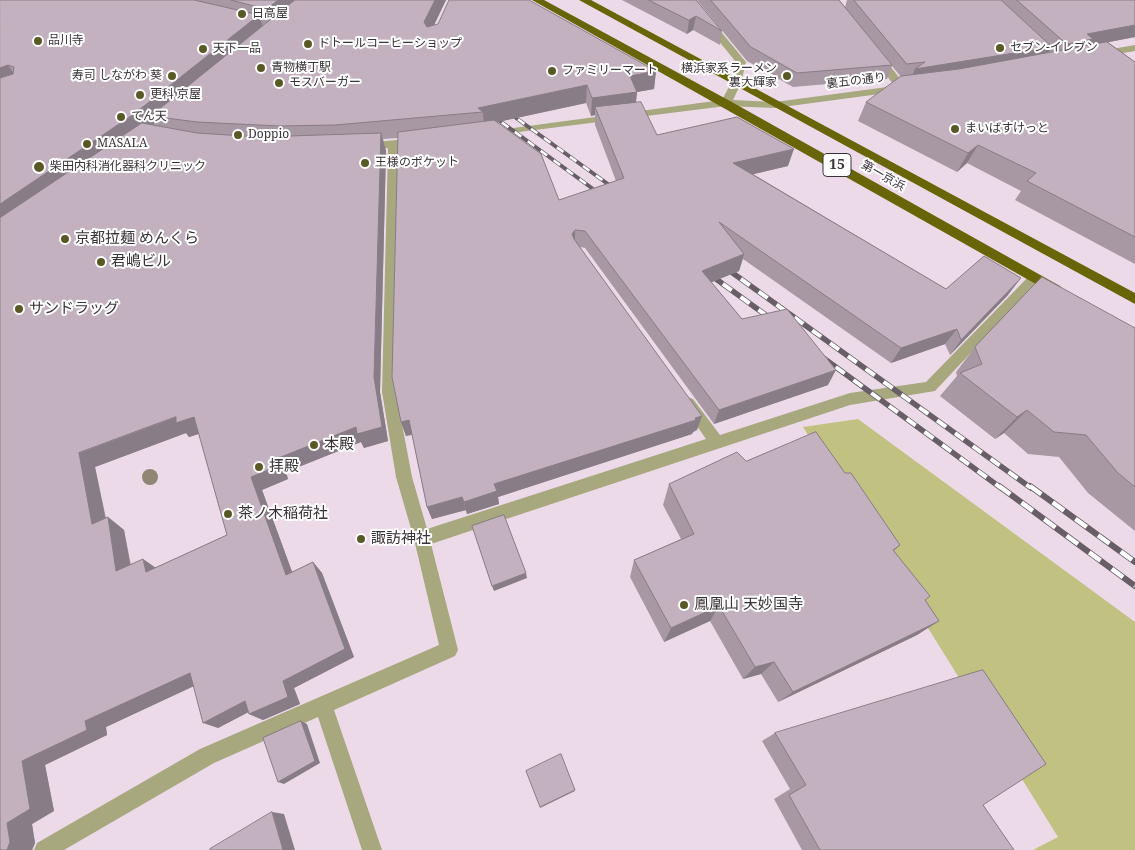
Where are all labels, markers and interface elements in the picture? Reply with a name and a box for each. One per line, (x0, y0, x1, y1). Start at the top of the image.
place label: 日高屋 (252, 7, 288, 21)
marker: 日高屋 (236, 8, 248, 20)
place label: 品川寺 (48, 34, 84, 48)
marker: 品川寺 (32, 35, 44, 47)
place label: ドトールコーヒーショップ (318, 37, 462, 51)
marker: ドトールコーヒーショップ (302, 38, 314, 50)
place label: セブン-イレブン (1010, 41, 1098, 55)
place label: 天下一品 (213, 42, 261, 56)
marker: セブン-イレブン (994, 42, 1006, 54)
marker: 天下一品 (197, 43, 209, 55)
place label: 青物横丁駅 (271, 61, 331, 75)
marker: 青物横丁駅 (255, 62, 267, 74)
place label: 横浜家系ラーメン 裏大輝家 (681, 62, 777, 90)
place label: ファミリーマート (562, 64, 658, 78)
marker: ファミリーマート (546, 65, 558, 77)
place label: 寿司 しながわ 葵 (72, 69, 162, 83)
marker: 寿司 しながわ 葵 (166, 70, 178, 82)
marker: 横浜家系ラーメン 裏大輝家 (781, 70, 793, 82)
street label: 裏五の通り (825, 70, 887, 92)
place label: モスバーガー (289, 76, 361, 90)
marker: モスバーガー (273, 77, 285, 89)
place label: 更科 京屋 (150, 88, 201, 102)
marker: 更科 京屋 (134, 89, 146, 101)
place label: てん天 (131, 110, 167, 124)
marker: てん天 (115, 111, 127, 123)
place label: まいばすけっと (965, 122, 1049, 136)
marker: まいばすけっと (949, 123, 961, 135)
place label: Doppio (248, 128, 289, 142)
marker: Doppio (232, 129, 244, 141)
place label: MASALA (97, 137, 147, 151)
marker: MASALA (81, 138, 93, 150)
road number: 15 (823, 154, 851, 176)
place label: 王様のポケット (375, 156, 459, 170)
marker: 王様のポケット (359, 157, 371, 169)
street label: 第一京浜 (859, 158, 907, 194)
marker: 柴田内科消化器科クリニック (32, 160, 46, 174)
place label: 柴田内科消化器科クリニック (50, 160, 206, 174)
place label: 京都拉麺 めんくら (75, 230, 199, 248)
marker: 京都拉麺 めんくら (59, 233, 71, 245)
place label: 君嶋ビル (111, 253, 171, 271)
marker: 君嶋ビル (95, 256, 107, 268)
place label: サンドラッグ (29, 300, 119, 318)
marker: サンドラッグ (13, 303, 25, 315)
place label: 本殿 (324, 436, 354, 454)
marker: 本殿 (308, 439, 320, 451)
place label: 拝殿 (269, 458, 299, 476)
marker: 拝殿 (253, 461, 265, 473)
place label: 茶ノ木稲荷社 (238, 505, 328, 523)
marker: 茶ノ木稲荷社 (222, 508, 234, 520)
place label: 諏訪神社 (371, 530, 431, 548)
marker: 諏訪神社 (355, 533, 367, 545)
place label: 鳳凰山 天妙国寺 (694, 596, 803, 614)
marker: 鳳凰山 天妙国寺 (678, 599, 690, 611)

